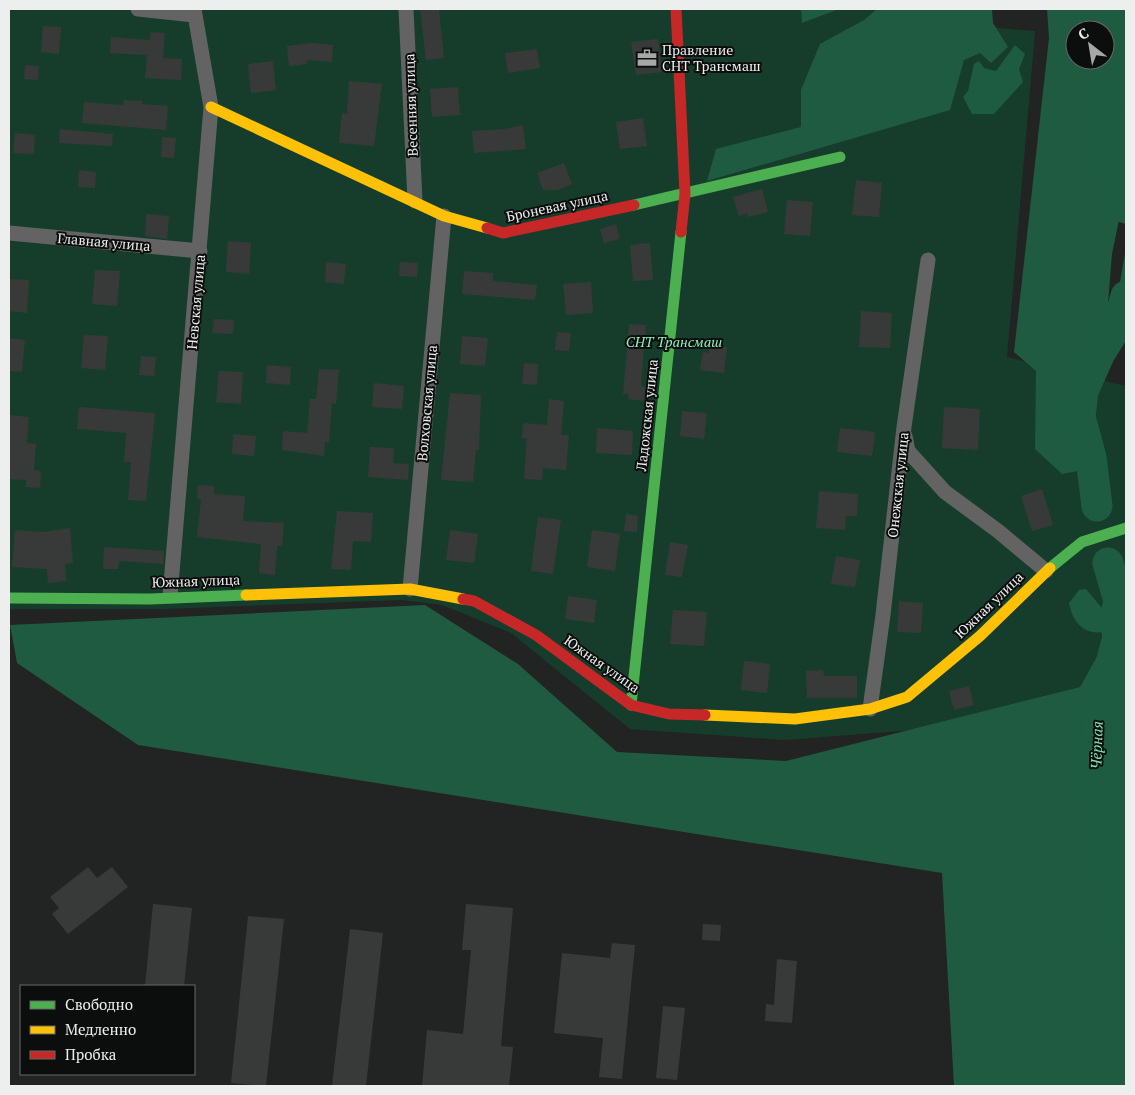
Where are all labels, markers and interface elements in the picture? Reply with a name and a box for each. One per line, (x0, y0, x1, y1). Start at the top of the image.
north arrow (1065, 20, 1115, 70)
text: С (1074, 23, 1092, 44)
place label: Правление СНТ Трансмаш (662, 40, 761, 75)
office icon: Правление СНТ Трансмаш (636, 47, 658, 69)
street label: Весенняя улица (399, 53, 422, 157)
street label: Броневая улица (504, 185, 610, 226)
street label: Главная улица (57, 228, 151, 255)
street label: Невская улица (182, 254, 209, 350)
park label: СНТ Трансмаш (626, 332, 722, 351)
street label: Волховская улица (412, 344, 441, 462)
street label: Ладожская улица (631, 358, 662, 473)
street label: Онежская улица (883, 431, 913, 539)
street label: Южная улица (950, 567, 1027, 642)
street label: Южная улица (151, 569, 241, 592)
street label: Южная улица (561, 630, 644, 697)
water label: Чёрная (1085, 721, 1107, 769)
legend (20, 985, 195, 1075)
text: Свободно (65, 994, 133, 1014)
text: Медленно (65, 1019, 136, 1039)
text: Пробка (65, 1044, 117, 1064)

